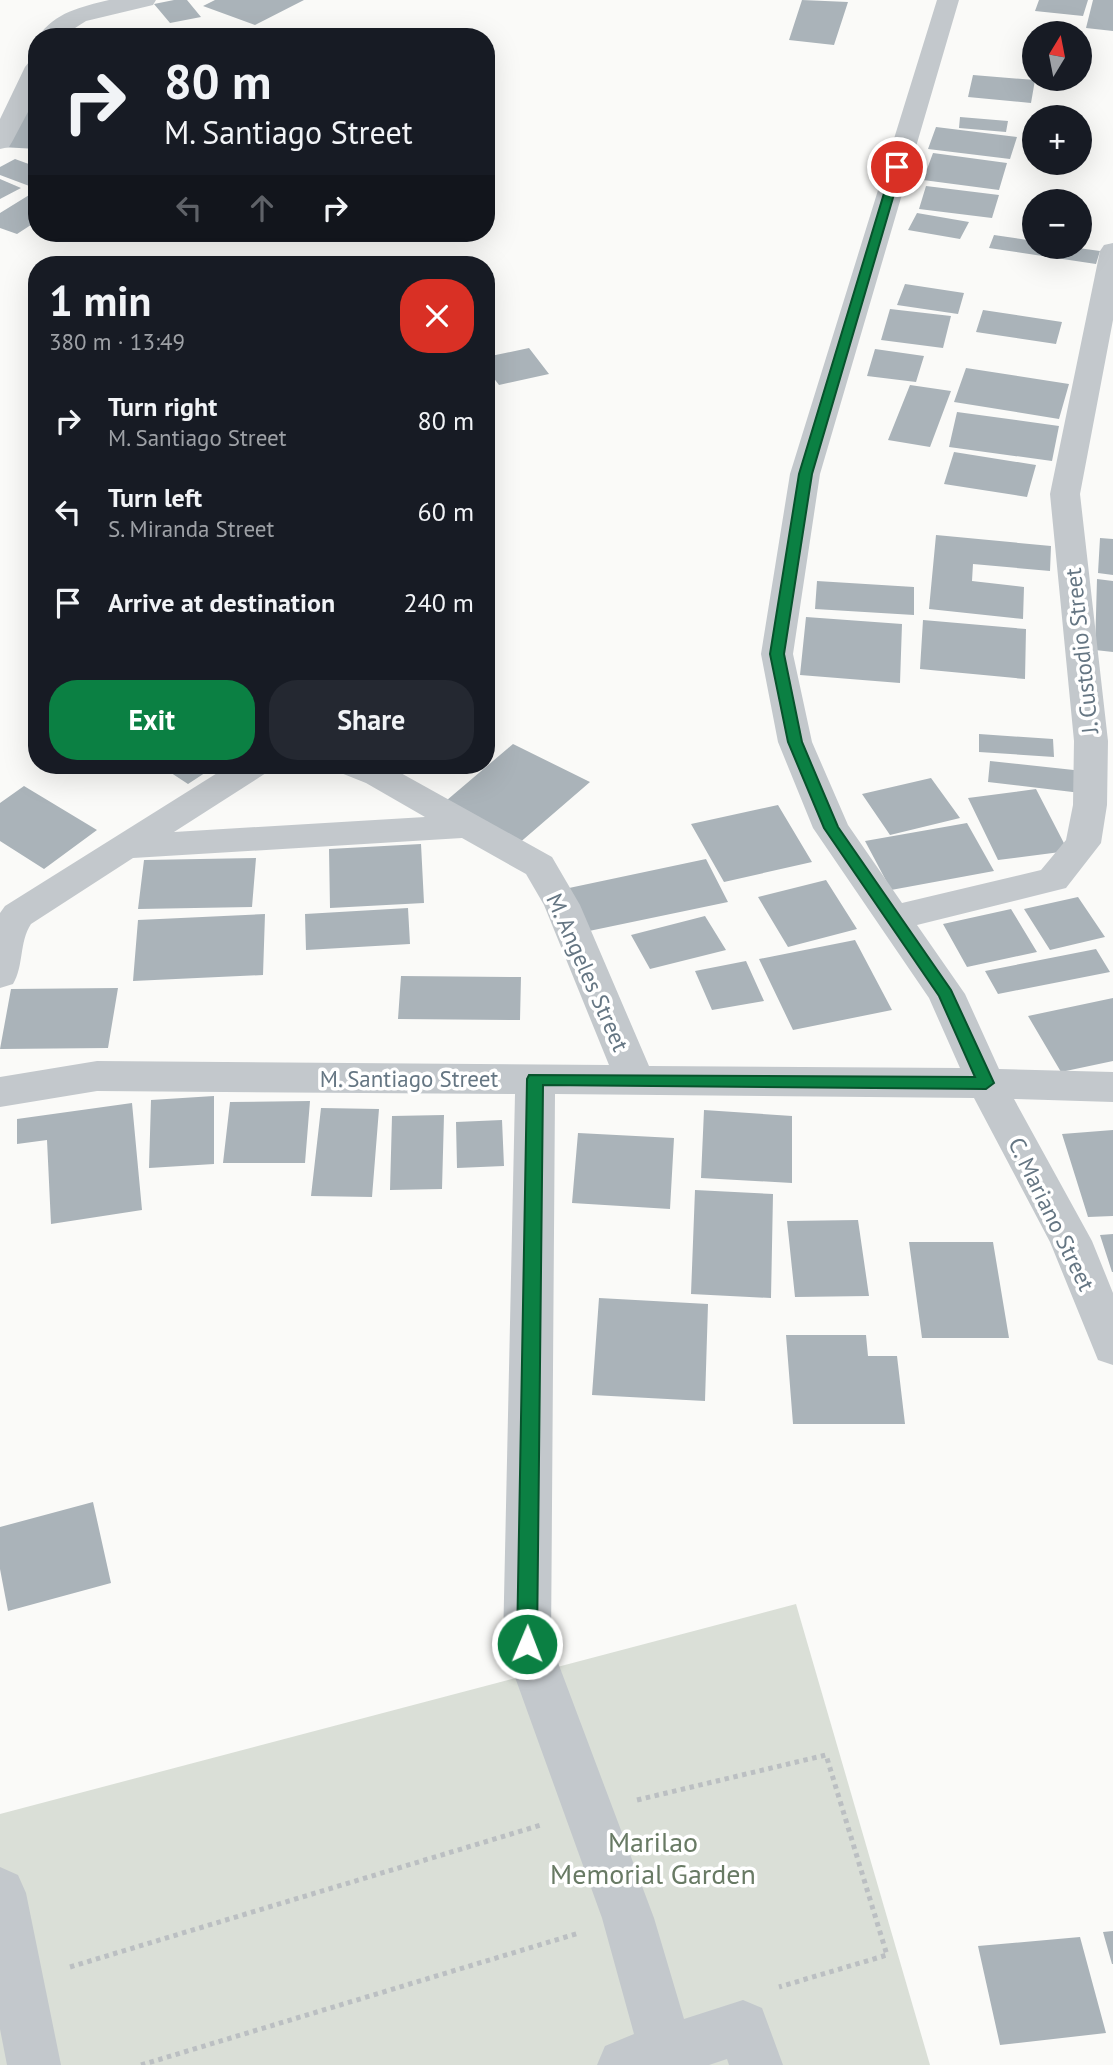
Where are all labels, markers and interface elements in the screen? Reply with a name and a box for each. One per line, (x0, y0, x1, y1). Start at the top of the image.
north arrow (1022, 21, 1092, 91)
map controls (1022, 21, 1092, 259)
text: 80 m (164, 49, 271, 113)
icon: right (49, 56, 140, 147)
button: + (1022, 105, 1092, 175)
text: M. Santiago Street (164, 111, 412, 153)
pin (867, 137, 927, 197)
icon: arrive (878, 148, 916, 186)
icon: left (170, 189, 208, 227)
icon: ahead (243, 189, 281, 227)
icon: right (316, 189, 354, 227)
button: − (1022, 189, 1092, 259)
text: 1 min (49, 273, 151, 328)
button: close (400, 279, 474, 353)
text: 380 m · 13:49 (49, 327, 185, 356)
text: Turn right (108, 390, 217, 423)
icon: right (49, 402, 87, 440)
text: 80 m (418, 404, 474, 437)
text: M. Santiago Street (108, 423, 287, 452)
text: Turn left (108, 481, 202, 514)
icon: left (49, 493, 87, 531)
text: 60 m (418, 495, 474, 528)
text: S. Miranda Street (108, 514, 274, 543)
street label: J. Custodio Street (1058, 567, 1104, 736)
icon: arrive (49, 584, 87, 622)
text: Arrive at destination (108, 586, 335, 619)
text: 240 m (403, 586, 474, 619)
button: Exit (49, 680, 255, 760)
button: Share (269, 680, 474, 760)
street label: M. Angeles Street (540, 889, 636, 1056)
street label: M. Santiago Street (320, 1064, 498, 1093)
street label: C. Mariano Street (1002, 1133, 1102, 1296)
position arrow (490, 1607, 564, 1681)
park label: Marilao Memorial Garden (550, 1823, 756, 1892)

